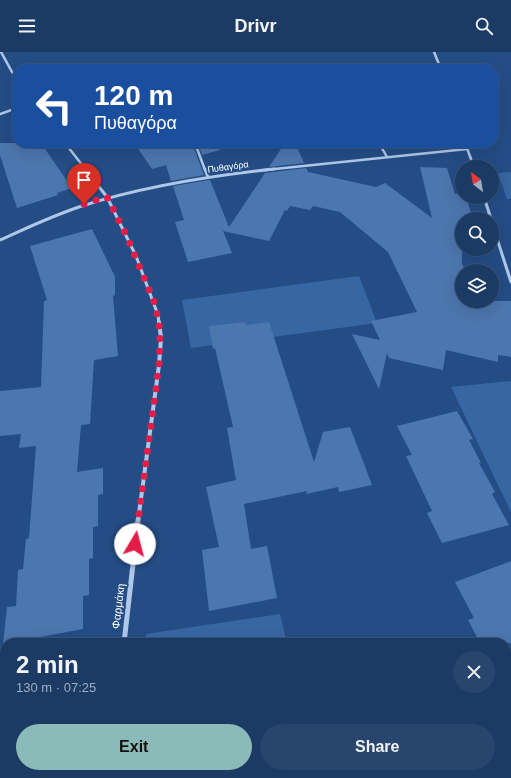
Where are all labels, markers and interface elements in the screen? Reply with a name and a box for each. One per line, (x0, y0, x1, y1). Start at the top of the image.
icon: menu (16, 15, 38, 37)
icon: search (473, 15, 495, 37)
text: Drivr (234, 16, 277, 36)
icon: left (28, 80, 80, 132)
text: 120 m (94, 80, 173, 111)
text: Πυθαγόρα (94, 113, 177, 133)
street label: Πυθαγόρα (207, 159, 249, 175)
north arrow (455, 160, 499, 204)
map controls (455, 160, 499, 308)
pin (67, 163, 101, 204)
icon: arrive (73, 169, 95, 191)
button: search (455, 212, 499, 256)
button: layers (455, 264, 499, 308)
position arrow (114, 523, 156, 565)
street label: Φαρμάκη (109, 583, 127, 629)
text: 2 min (16, 651, 79, 678)
button: close (453, 651, 495, 693)
text: 130 m · 07:25 (16, 680, 96, 695)
button: Exit (16, 724, 252, 770)
button: Share (260, 724, 495, 770)

